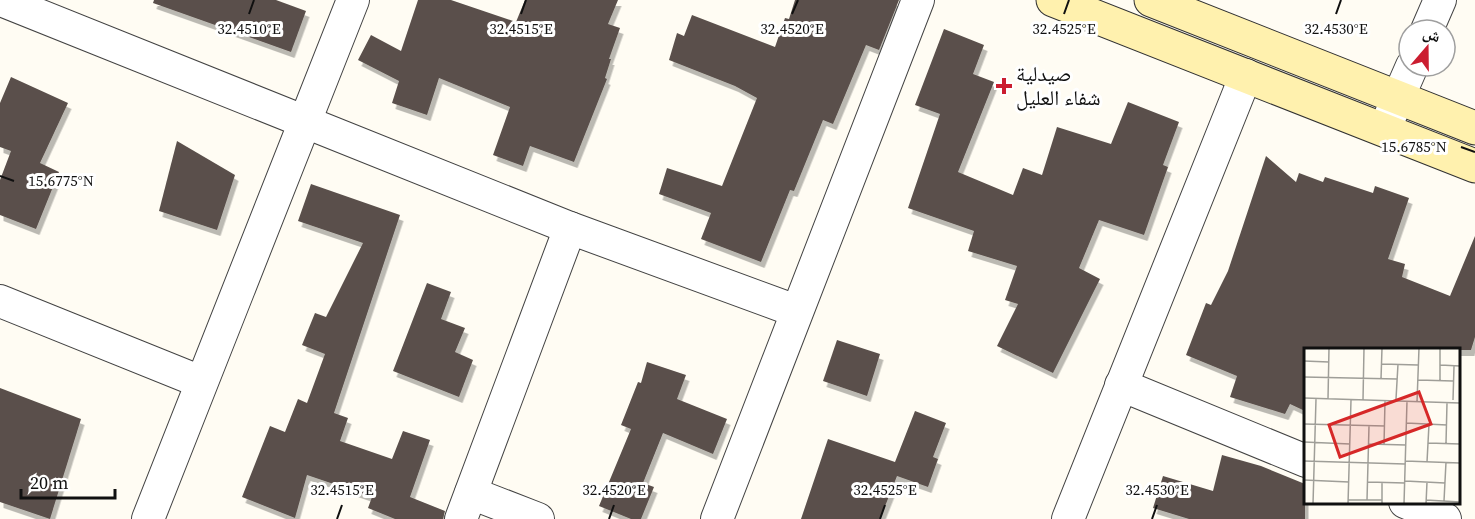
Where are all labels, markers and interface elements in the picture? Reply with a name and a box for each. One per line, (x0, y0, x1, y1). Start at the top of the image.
text: 32.4510°E (217, 18, 281, 39)
text: 32.4515°E (489, 18, 553, 39)
text: 32.4520°E (760, 18, 824, 39)
text: 32.4525°E (1032, 18, 1096, 39)
text: 32.4530°E (1304, 18, 1368, 39)
north arrow (1397, 18, 1457, 78)
text: ش (1420, 21, 1444, 47)
place label: صيدلية شفاء العليل (1016, 59, 1101, 112)
marker: صيدلية شفاء العليل (997, 79, 1011, 93)
text: 15.6785°N (1381, 136, 1447, 157)
text: 15.6775°N (28, 170, 94, 191)
inset map (1304, 348, 1460, 504)
scale bar (21, 462, 116, 500)
text: 20 m (30, 470, 68, 495)
text: 32.4515°E (310, 479, 374, 500)
text: 32.4520°E (582, 479, 646, 500)
text: 32.4525°E (853, 479, 917, 500)
text: 32.4530°E (1125, 479, 1189, 500)

